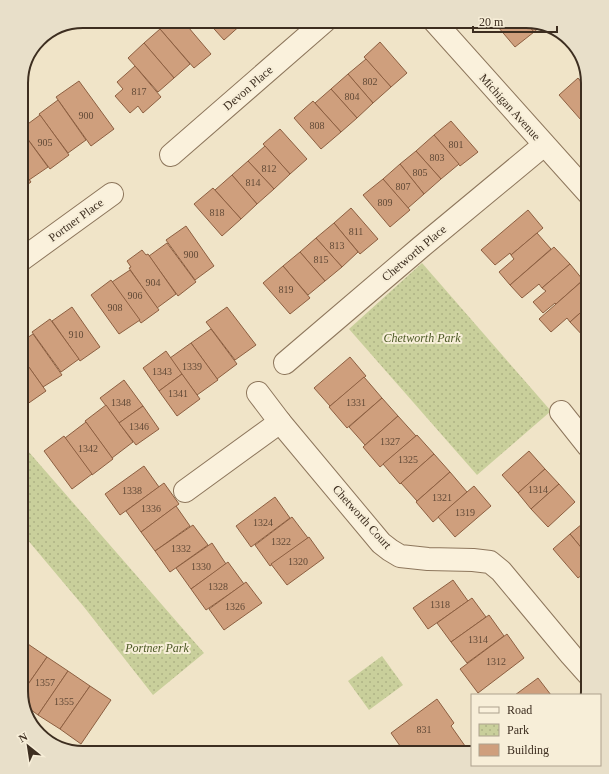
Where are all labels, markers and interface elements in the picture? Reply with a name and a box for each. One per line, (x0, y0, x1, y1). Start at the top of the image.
scale bar (473, 8, 557, 34)
text: 20 m (479, 15, 504, 29)
street label: Devon Place (220, 63, 276, 113)
street label: Michigan Avenue (476, 71, 544, 143)
house number: 802 (363, 76, 378, 87)
house number: 817 (132, 86, 147, 97)
house number: 804 (345, 91, 360, 102)
house number: 900 (79, 110, 94, 121)
house number: 808 (310, 120, 325, 131)
house number: 905 (38, 137, 53, 148)
house number: 801 (449, 139, 464, 150)
house number: 803 (430, 152, 445, 163)
house number: 812 (262, 163, 277, 174)
house number: 805 (413, 167, 428, 178)
house number: 814 (246, 177, 261, 188)
house number: 807 (396, 181, 411, 192)
street label: Portner Place (46, 195, 106, 245)
house number: 809 (378, 197, 393, 208)
house number: 818 (210, 207, 225, 218)
street label: Chetworth Place (379, 222, 449, 284)
house number: 811 (349, 226, 363, 237)
house number: 813 (330, 240, 345, 251)
house number: 900 (184, 249, 199, 260)
house number: 815 (314, 254, 329, 265)
house number: 904 (146, 277, 161, 288)
house number: 819 (279, 284, 294, 295)
house number: 906 (128, 290, 143, 301)
house number: 908 (108, 302, 123, 313)
house number: 910 (69, 329, 84, 340)
park label: Chetworth Park (384, 331, 461, 345)
house number: 1339 (182, 361, 202, 372)
house number: 1343 (152, 366, 172, 377)
house number: 1341 (168, 388, 188, 399)
house number: 1348 (111, 397, 131, 408)
house number: 1331 (346, 397, 366, 408)
house number: 1346 (129, 421, 149, 432)
house number: 1327 (380, 436, 400, 447)
house number: 1342 (78, 443, 98, 454)
house number: 1325 (398, 454, 418, 465)
street label: Chetworth Court (330, 482, 395, 552)
house number: 1314 (528, 484, 548, 495)
house number: 1338 (122, 485, 142, 496)
house number: 1321 (432, 492, 452, 503)
house number: 1336 (141, 503, 161, 514)
house number: 1319 (455, 507, 475, 518)
house number: 1324 (253, 517, 273, 528)
house number: 1322 (271, 536, 291, 547)
house number: 1332 (171, 543, 191, 554)
house number: 1320 (288, 556, 308, 567)
house number: 1330 (191, 561, 211, 572)
house number: 1328 (208, 581, 228, 592)
house number: 1318 (430, 599, 450, 610)
house number: 1326 (225, 601, 245, 612)
house number: 1314 (468, 634, 488, 645)
park label: Portner Park (124, 641, 190, 655)
house number: 1312 (486, 656, 506, 667)
house number: 1357 (35, 677, 55, 688)
legend (471, 694, 601, 766)
house number: 1355 (54, 696, 74, 707)
text: Road (507, 703, 532, 717)
text: Park (507, 723, 529, 737)
house number: 831 (417, 724, 432, 735)
north arrow (8, 726, 48, 766)
text: N (17, 730, 29, 745)
text: Building (507, 743, 549, 757)

